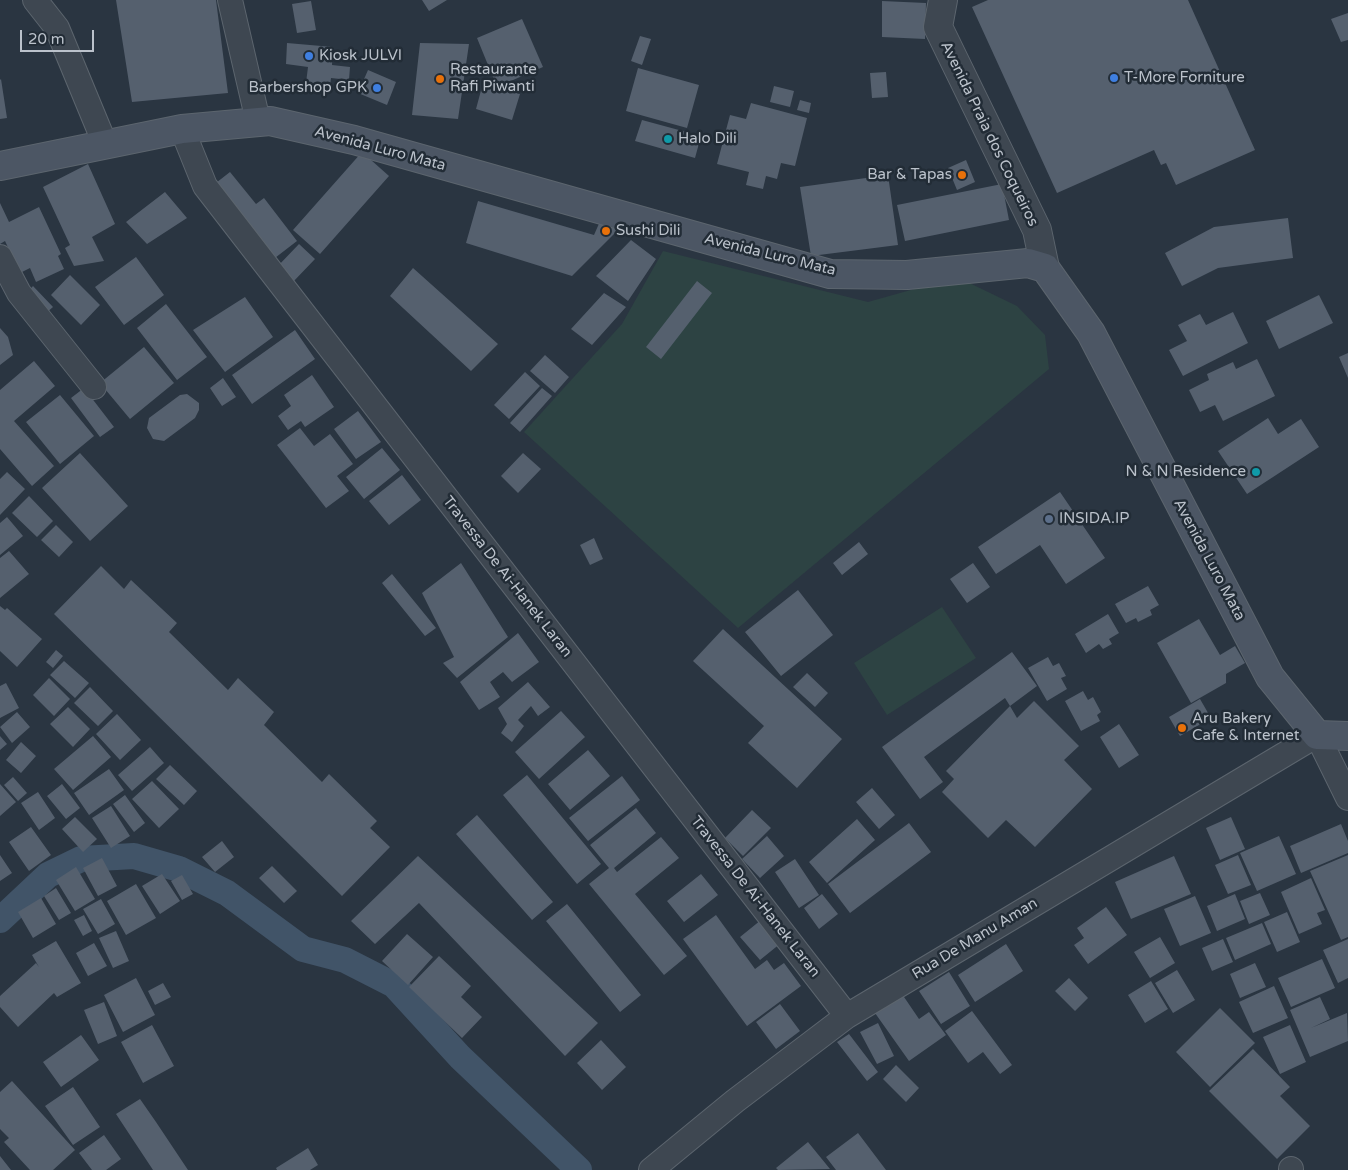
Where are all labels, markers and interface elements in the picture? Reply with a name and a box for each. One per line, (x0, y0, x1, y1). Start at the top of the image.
scale bar (22, 20, 96, 52)
text: 20 m (28, 30, 65, 48)
street label: Avenida Praia dos Coqueiros (936, 39, 1042, 229)
place label: Kiosk JULVI (319, 47, 402, 65)
marker: Kiosk JULVI (303, 50, 315, 62)
place label: Restaurante Rafi Piwanti (450, 61, 537, 96)
place label: T-More Forniture (1124, 69, 1245, 87)
marker: T-More Forniture (1108, 72, 1120, 84)
marker: Restaurante Rafi Piwanti (434, 73, 446, 85)
place label: Barbershop GPK (248, 79, 367, 97)
marker: Barbershop GPK (371, 82, 383, 94)
street label: Avenida Luro Mata (313, 123, 447, 175)
place label: Halo Dili (678, 130, 737, 148)
marker: Halo Dili (662, 133, 674, 145)
place label: Bar & Tapas (867, 166, 952, 184)
marker: Bar & Tapas (956, 169, 968, 181)
place label: Sushi Dili (616, 222, 681, 240)
marker: Sushi Dili (600, 225, 612, 237)
street label: Avenida Luro Mata (702, 230, 838, 280)
place label: N & N Residence (1126, 463, 1246, 481)
marker: N & N Residence (1250, 466, 1262, 478)
street label: Travessa De Ai-Hanek Laran (439, 493, 575, 661)
street label: Avenida Luro Mata (1169, 496, 1249, 624)
place label: INSIDA.IP (1059, 510, 1129, 528)
marker: INSIDA.IP (1043, 513, 1055, 525)
place label: Aru Bakery Cafe & Internet (1192, 710, 1300, 745)
marker: Aru Bakery Cafe & Internet (1176, 722, 1188, 734)
street label: Travessa De Ai-Hanek Laran (687, 813, 823, 981)
street label: Rua De Manu Aman (909, 894, 1041, 984)

